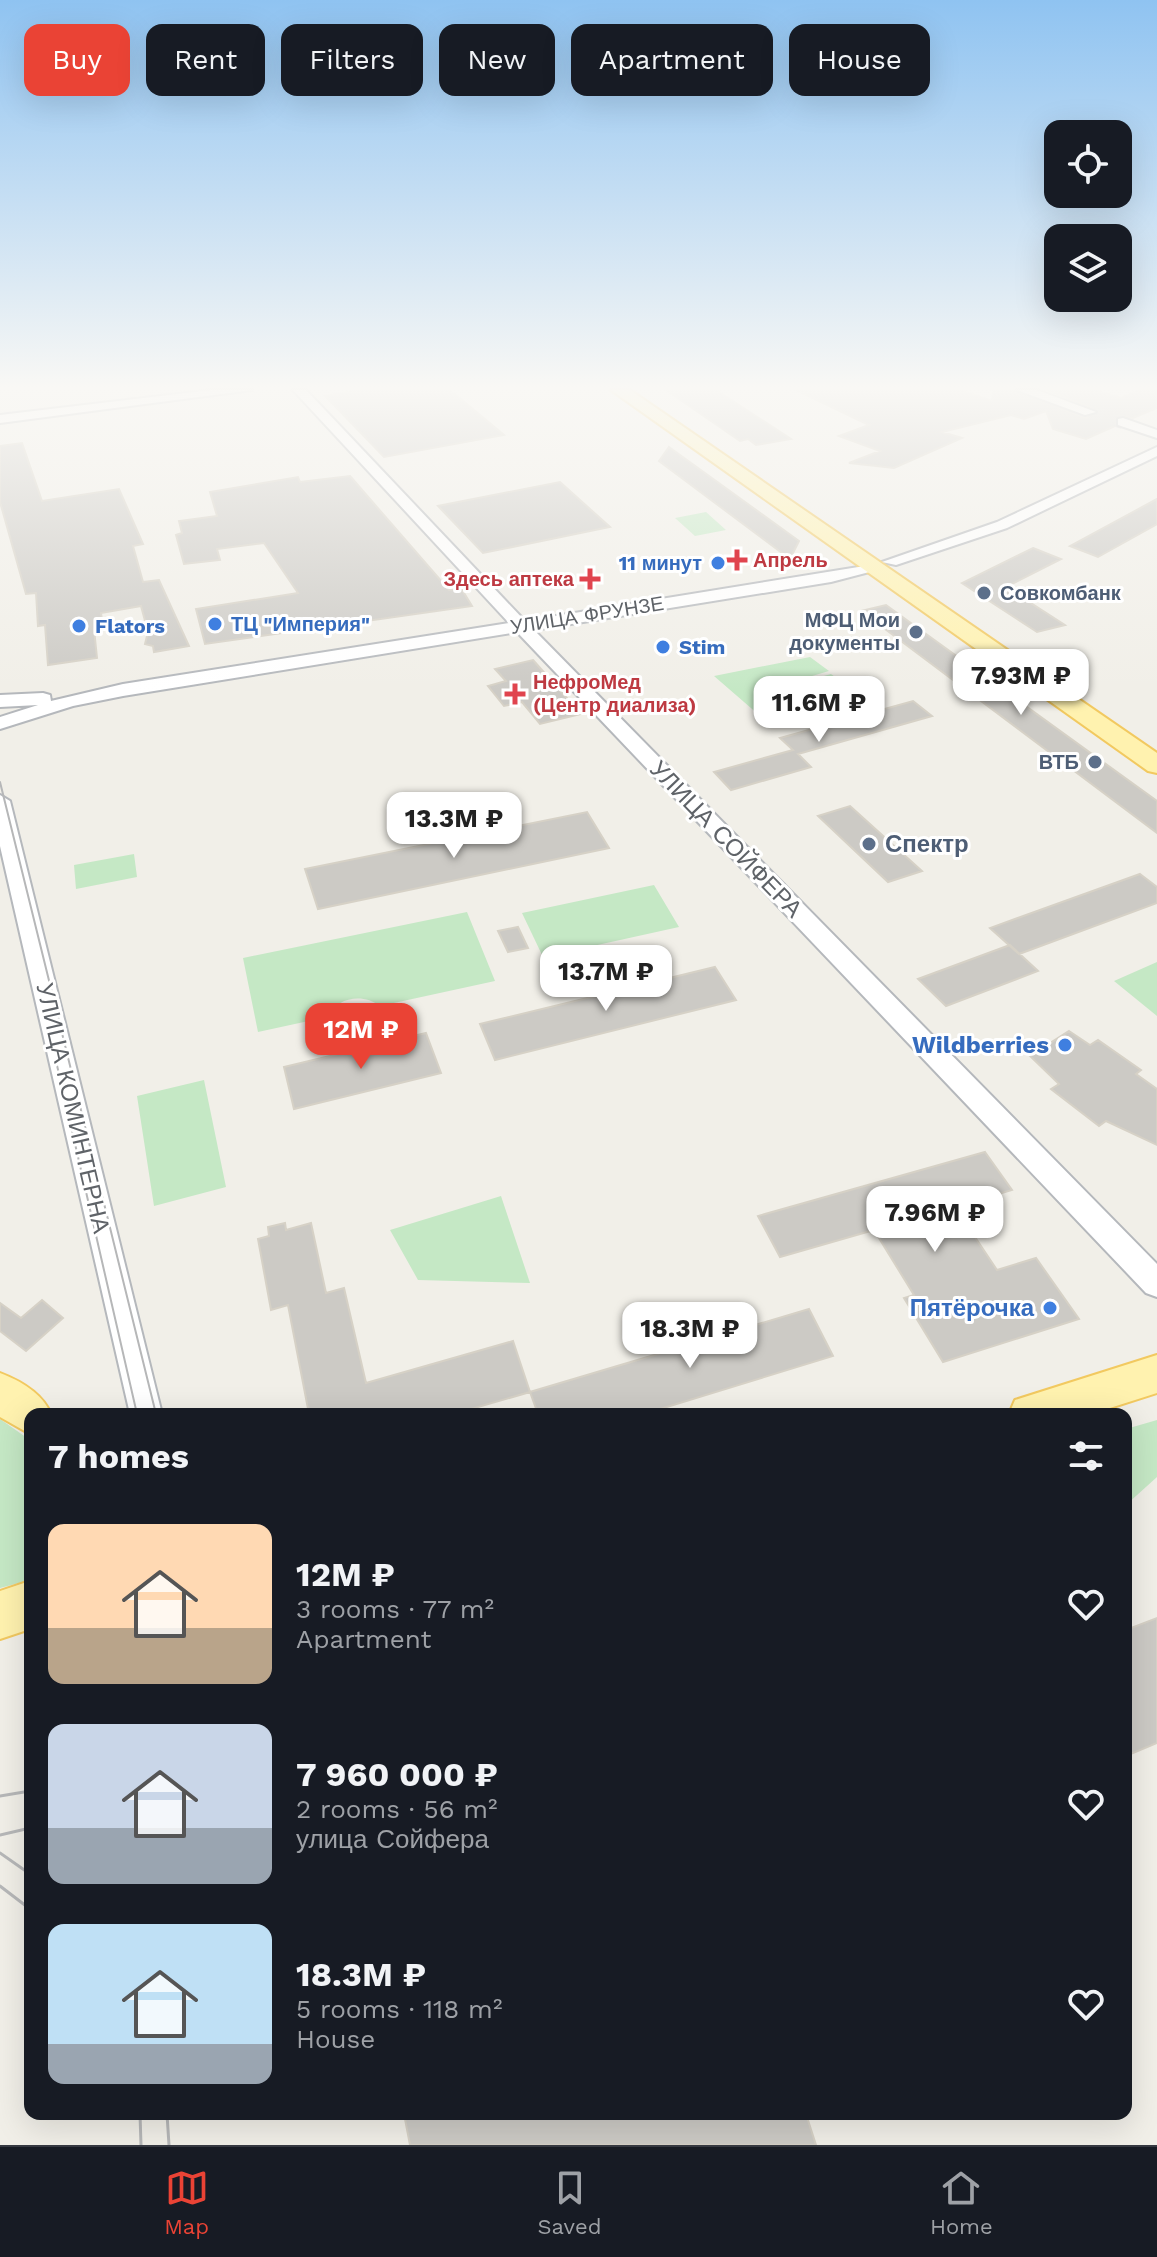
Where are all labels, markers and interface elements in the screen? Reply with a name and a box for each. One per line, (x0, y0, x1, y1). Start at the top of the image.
chip: Buy (24, 24, 130, 96)
chip: Rent (146, 24, 265, 96)
chip: Filters (281, 24, 423, 96)
chip: New (439, 24, 555, 96)
chip: Apartment (571, 24, 773, 96)
chip: House (789, 24, 930, 96)
map controls (1044, 120, 1132, 312)
button: locate (1044, 120, 1132, 208)
button: layers (1044, 224, 1132, 312)
place label: Апрель (753, 548, 828, 572)
place label: 11 минут (619, 551, 702, 575)
marker: Апрель (728, 551, 746, 569)
marker: 11 минут (709, 554, 727, 572)
place label: Здесь аптека (444, 567, 575, 591)
marker: Здесь аптека (581, 570, 599, 588)
place label: Совкомбанк (1000, 581, 1122, 605)
marker: Совкомбанк (975, 584, 993, 602)
street label: УЛИЦА ФРУНЗЕ (508, 591, 666, 639)
place label: МФЦ Мои документы (789, 608, 900, 655)
place label: ТЦ "Империя" (231, 612, 370, 636)
place label: Flators (95, 614, 165, 638)
marker: ТЦ "Империя" (206, 615, 224, 633)
marker: Flators (70, 617, 88, 635)
marker: МФЦ Мои документы (907, 623, 925, 641)
place label: Stim (679, 635, 725, 659)
marker: Stim (654, 638, 672, 656)
pin: 7.93M ₽ (947, 649, 1095, 717)
text: 7.93M ₽ (971, 660, 1071, 690)
place label: НефроМед (Центр диализа) (533, 670, 696, 717)
pin: 11.6M ₽ (745, 676, 893, 744)
marker: НефроМед (Центр диализа) (504, 683, 526, 705)
text: 11.6M ₽ (772, 687, 866, 717)
place label: ВТБ (1039, 750, 1079, 774)
marker: ВТБ (1086, 753, 1104, 771)
street label: УЛИЦА СОЙФЕРА (644, 755, 808, 923)
pin: 13.3M ₽ (380, 792, 528, 860)
text: 13.3M ₽ (405, 803, 503, 833)
place label: Спектр (885, 830, 969, 858)
marker: Спектр (860, 835, 878, 853)
pin: 13.7M ₽ (532, 945, 680, 1013)
text: 13.7M ₽ (558, 956, 654, 986)
street label: УЛИЦА КОМИНТЕРНА (31, 980, 115, 1236)
pin: 12M ₽ (305, 1003, 417, 1071)
text: 12M ₽ (323, 1014, 399, 1044)
place label: Wildberries (912, 1031, 1049, 1059)
marker: Wildberries (1056, 1036, 1074, 1054)
pin: 7.96M ₽ (861, 1186, 1009, 1254)
text: 7.96M ₽ (884, 1197, 986, 1227)
place label: Пятёрочка (910, 1294, 1035, 1322)
marker: Пятёрочка (1041, 1299, 1059, 1317)
pin: 18.3M ₽ (616, 1302, 764, 1370)
text: 18.3M ₽ (640, 1313, 740, 1343)
icon: filters (1064, 1434, 1108, 1478)
text: 7 homes (48, 1436, 189, 1476)
text: 12M ₽ (296, 1554, 395, 1594)
icon: home (112, 1556, 208, 1652)
icon: heart (1064, 1582, 1108, 1626)
text: 3 rooms · 77 m² (296, 1594, 494, 1624)
text: Apartment (296, 1624, 432, 1654)
text: 7 960 000 ₽ (296, 1754, 498, 1794)
icon: home (112, 1756, 208, 1852)
icon: heart (1064, 1782, 1108, 1826)
text: 2 rooms · 56 m² (296, 1794, 498, 1824)
text: улица Сойфера (296, 1824, 489, 1854)
text: 18.3M ₽ (296, 1954, 426, 1994)
icon: home (112, 1956, 208, 2052)
icon: heart (1064, 1982, 1108, 2026)
text: 5 rooms · 118 m² (296, 1994, 502, 2024)
text: House (296, 2024, 375, 2054)
tab: Map (164, 2166, 209, 2239)
tab: Saved (538, 2166, 601, 2239)
tab: Home (930, 2166, 993, 2239)

